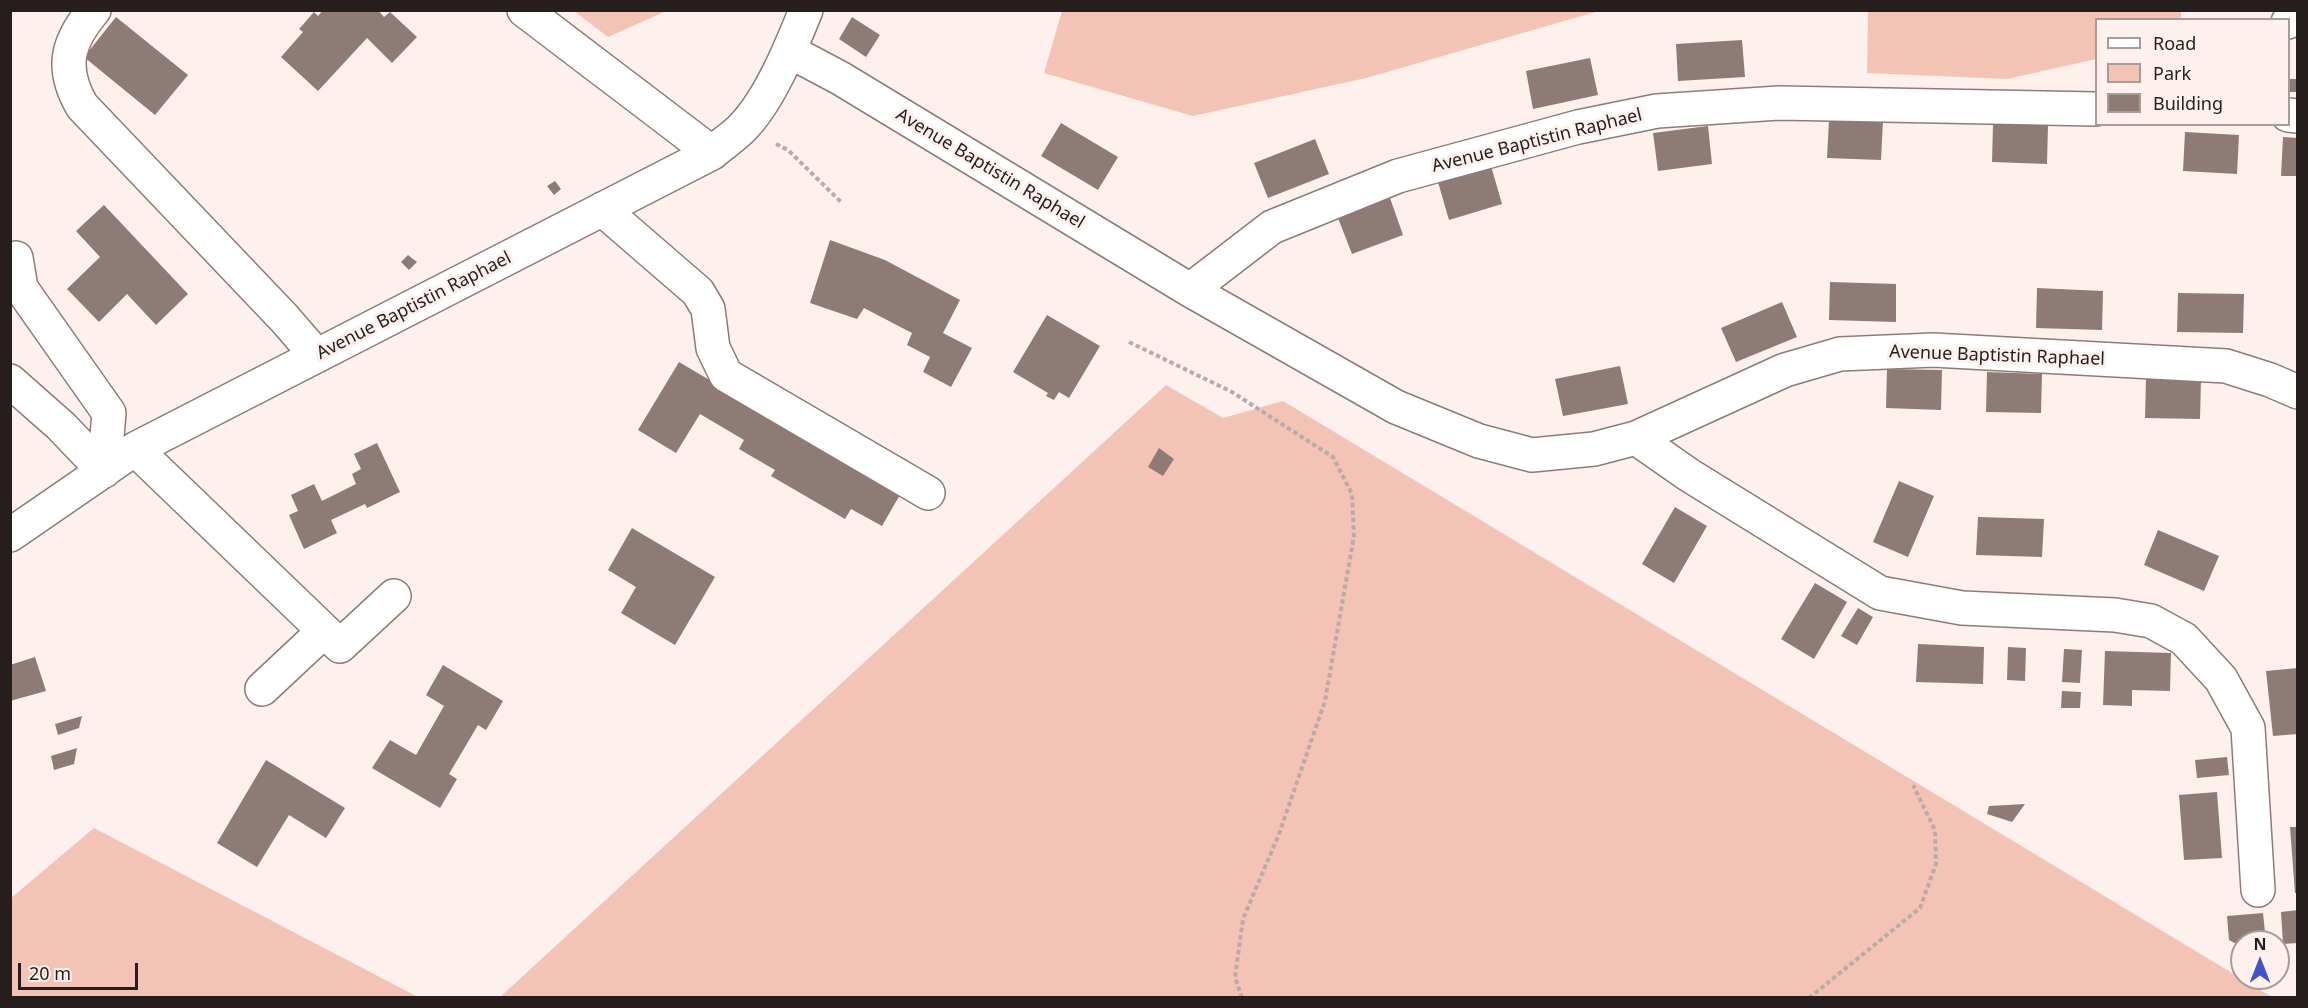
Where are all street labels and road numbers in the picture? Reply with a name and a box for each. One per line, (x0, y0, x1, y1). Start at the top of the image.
street label: Avenue Baptistin Raphael (892, 104, 1088, 234)
street label: Avenue Baptistin Raphael (1430, 104, 1644, 178)
street label: Avenue Baptistin Raphael (313, 247, 515, 365)
street label: Avenue Baptistin Raphael (1889, 341, 2105, 371)

